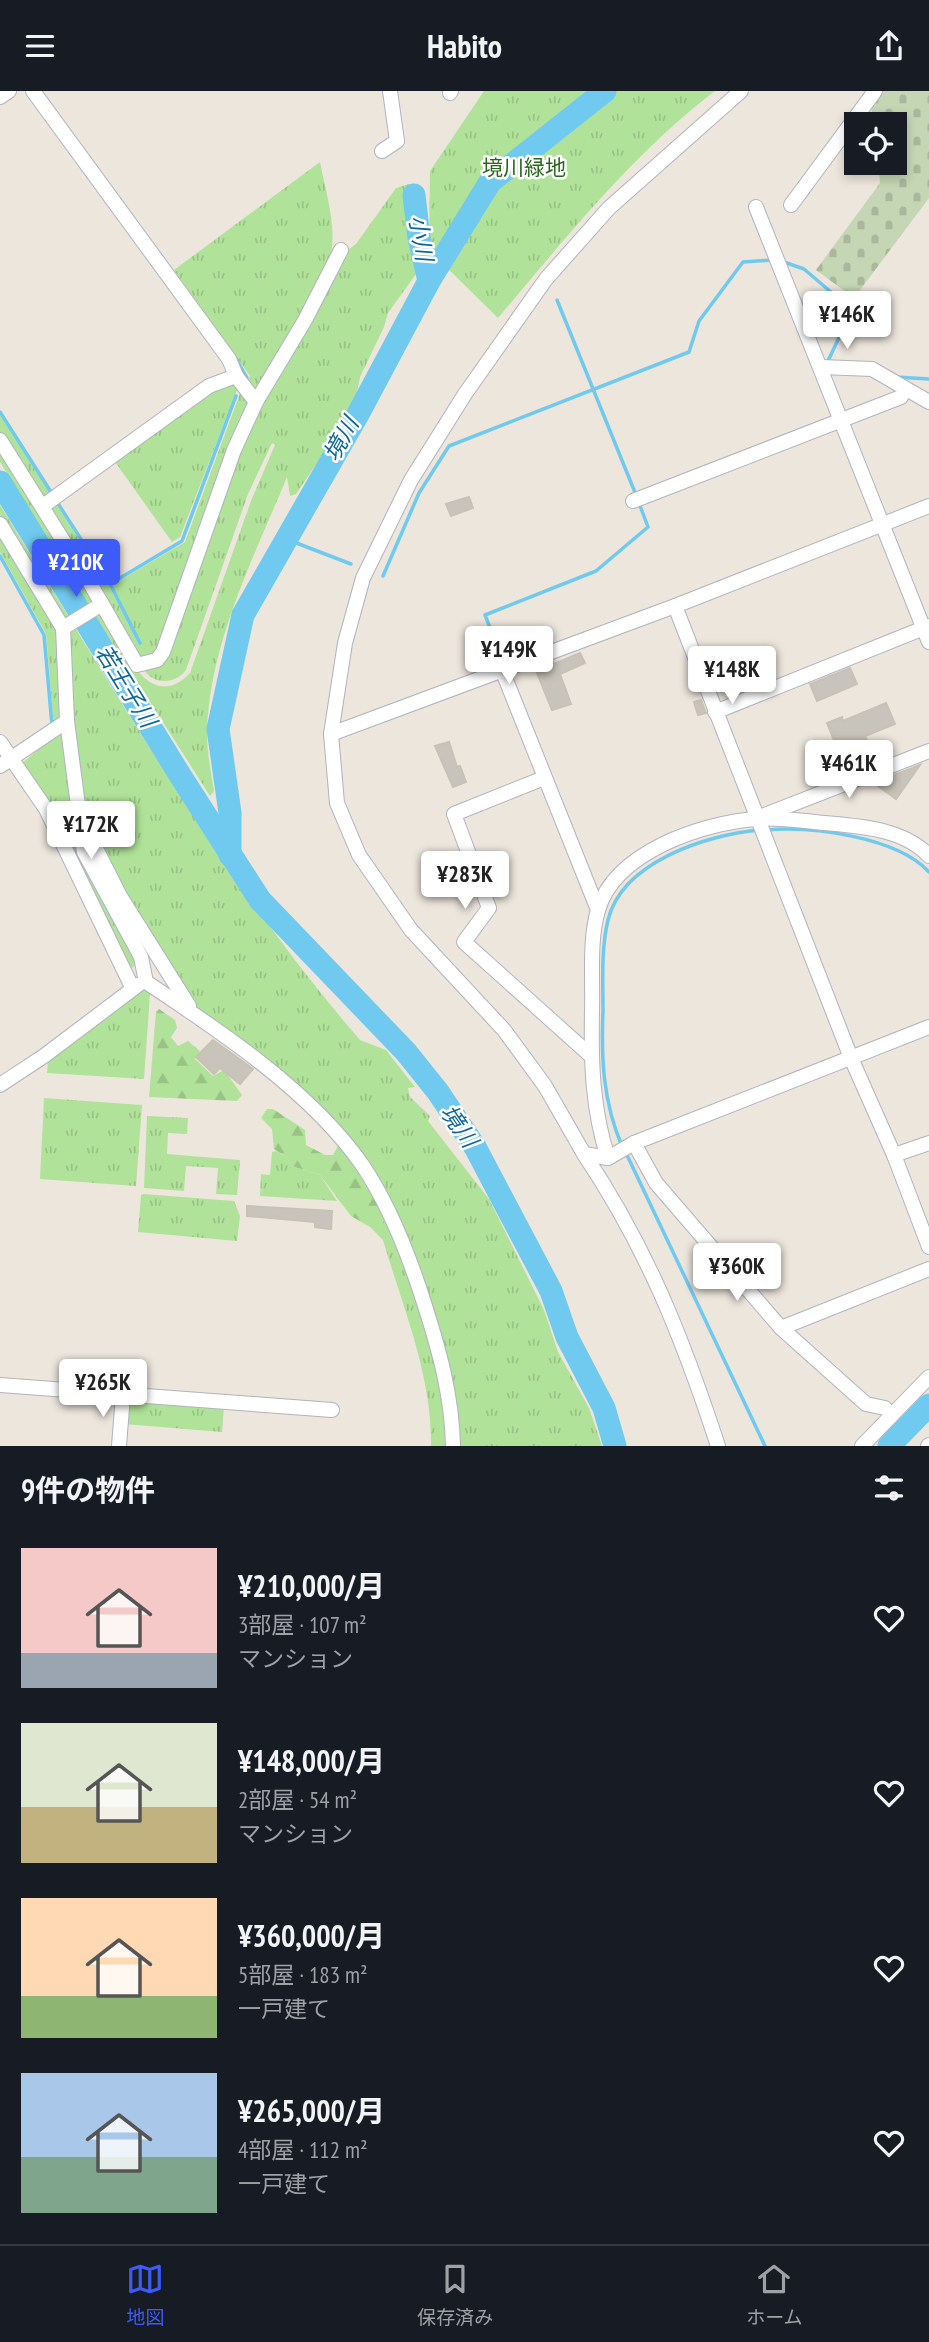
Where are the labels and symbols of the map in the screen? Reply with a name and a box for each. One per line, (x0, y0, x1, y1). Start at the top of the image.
park label: 境川緑地 (482, 154, 566, 181)
water label: 小川 (403, 213, 440, 266)
pin: ¥146K (798, 292, 896, 351)
water label: 境川 (317, 409, 366, 466)
pin: ¥210K (27, 539, 125, 599)
pin: ¥149K (460, 627, 558, 686)
water label: 若王子川 (90, 639, 165, 735)
pin: ¥148K (683, 647, 781, 706)
pin: ¥461K (800, 741, 898, 800)
pin: ¥172K (42, 801, 140, 861)
pin: ¥283K (416, 851, 514, 911)
water label: 境川 (434, 1099, 486, 1155)
pin: ¥360K (688, 1243, 786, 1303)
pin: ¥265K (54, 1359, 152, 1419)

